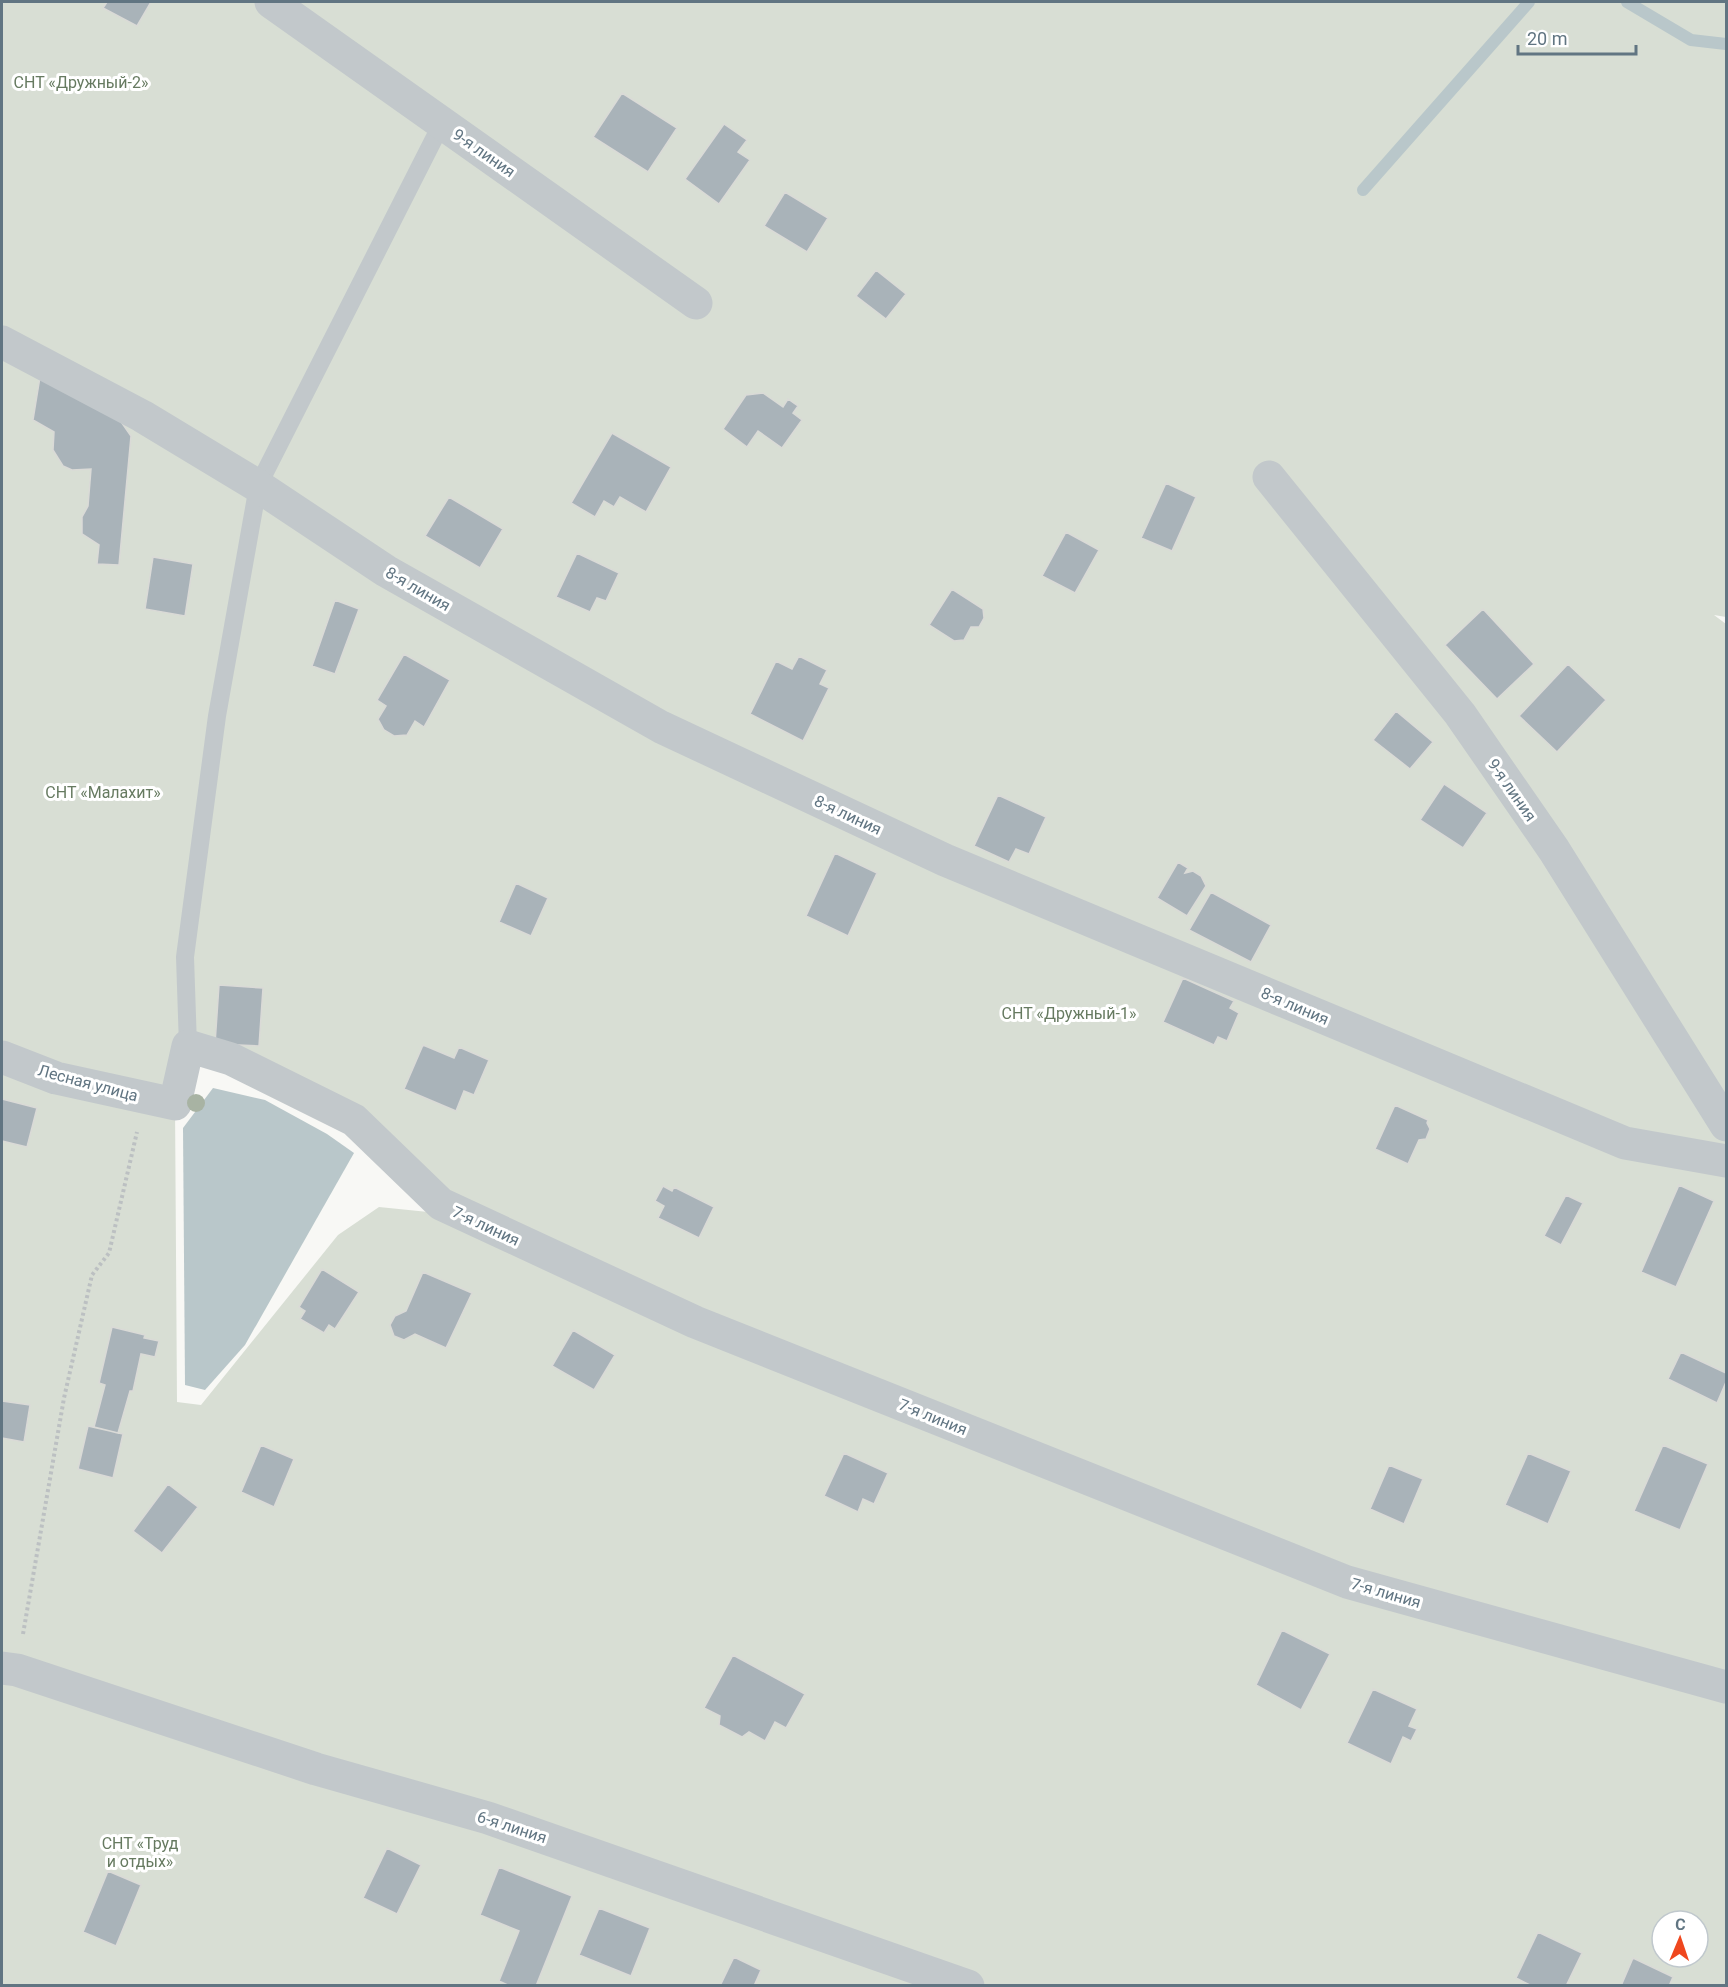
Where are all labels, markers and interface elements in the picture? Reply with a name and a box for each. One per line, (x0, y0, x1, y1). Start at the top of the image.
scale bar (1518, 18, 1636, 56)
text: 20 m (1527, 28, 1567, 49)
park label: СНТ «Дружный-2» (14, 73, 148, 92)
street label: 9-я линия (449, 125, 519, 181)
street label: 8-я линия (382, 563, 454, 615)
street label: 9-я линия (1484, 755, 1540, 825)
park label: СНТ «Малахит» (45, 783, 161, 802)
street label: 8-я линия (811, 791, 885, 839)
street label: 8-я линия (1258, 983, 1332, 1029)
park label: СНТ «Дружный-1» (1002, 1004, 1136, 1023)
street label: Лесная улица (36, 1061, 140, 1105)
street label: 7-я линия (449, 1202, 523, 1250)
street label: 7-я линия (896, 1395, 970, 1439)
street label: 7-я линия (1349, 1574, 1423, 1612)
street label: 6-я линия (475, 1807, 549, 1847)
park label: СНТ «Труд и отдых» (102, 1834, 179, 1871)
north arrow (1650, 1909, 1710, 1969)
text: С (1675, 1915, 1686, 1934)

